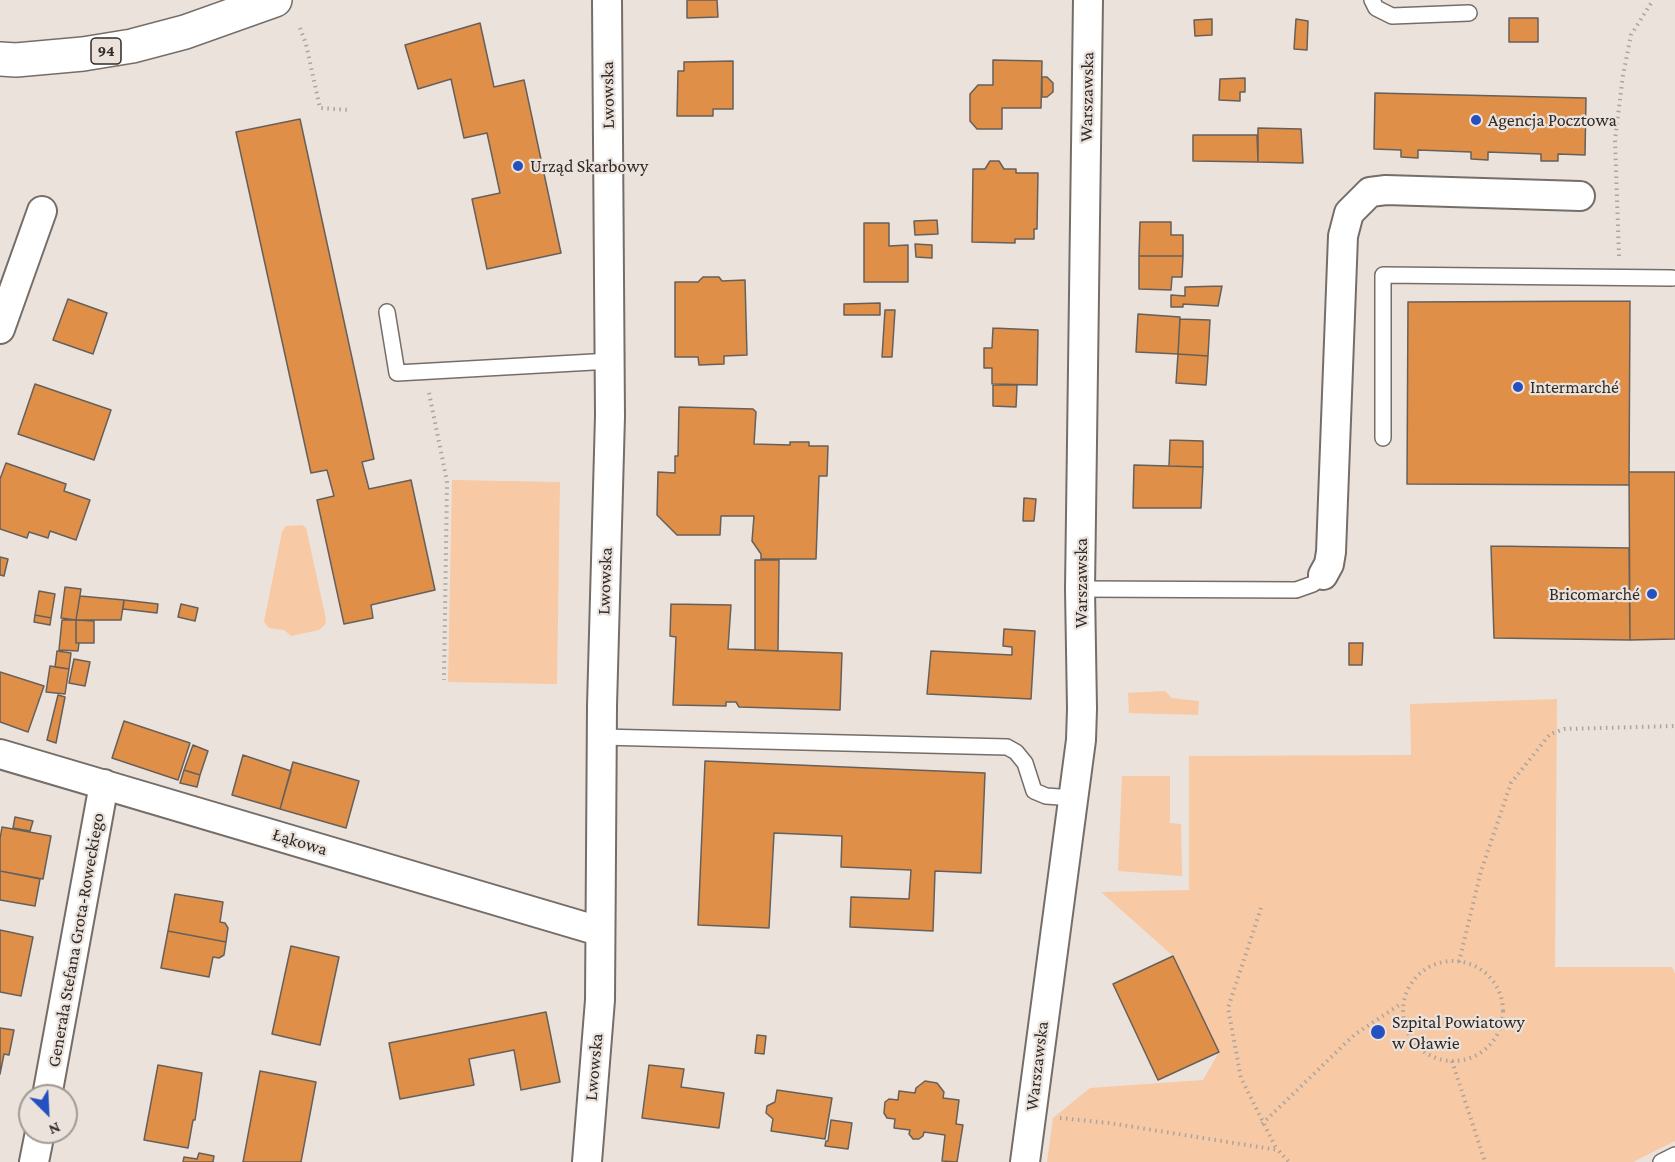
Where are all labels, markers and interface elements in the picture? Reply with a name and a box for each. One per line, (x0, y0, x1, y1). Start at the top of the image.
road number: 94 (91, 38, 121, 64)
street label: Warszawska (1075, 52, 1099, 142)
street label: Lwowska (597, 61, 619, 129)
place label: Agencja Pocztowa (1488, 109, 1617, 131)
marker: Agencja Pocztowa (1469, 113, 1483, 127)
place label: Urząd Skarbowy (530, 155, 648, 177)
marker: Urząd Skarbowy (511, 159, 525, 173)
place label: Intermarché (1530, 376, 1619, 398)
marker: Intermarché (1511, 380, 1525, 394)
street label: Warszawska (1070, 538, 1092, 628)
street label: Lwowska (593, 547, 617, 615)
place label: Bricomarché (1549, 583, 1640, 605)
marker: Bricomarché (1645, 587, 1659, 601)
street label: Generała Stefana Grota-Roweckiego (43, 811, 109, 1069)
street label: Łąkowa (270, 823, 330, 861)
place label: Szpital Powiatowy w Oławie (1392, 1011, 1525, 1054)
street label: Warszawska (1021, 1020, 1053, 1112)
marker: Szpital Powiatowy w Oławie (1369, 1023, 1387, 1041)
street label: Lwowska (580, 1032, 608, 1102)
north arrow (18, 1084, 78, 1144)
text: N (46, 1119, 63, 1139)

